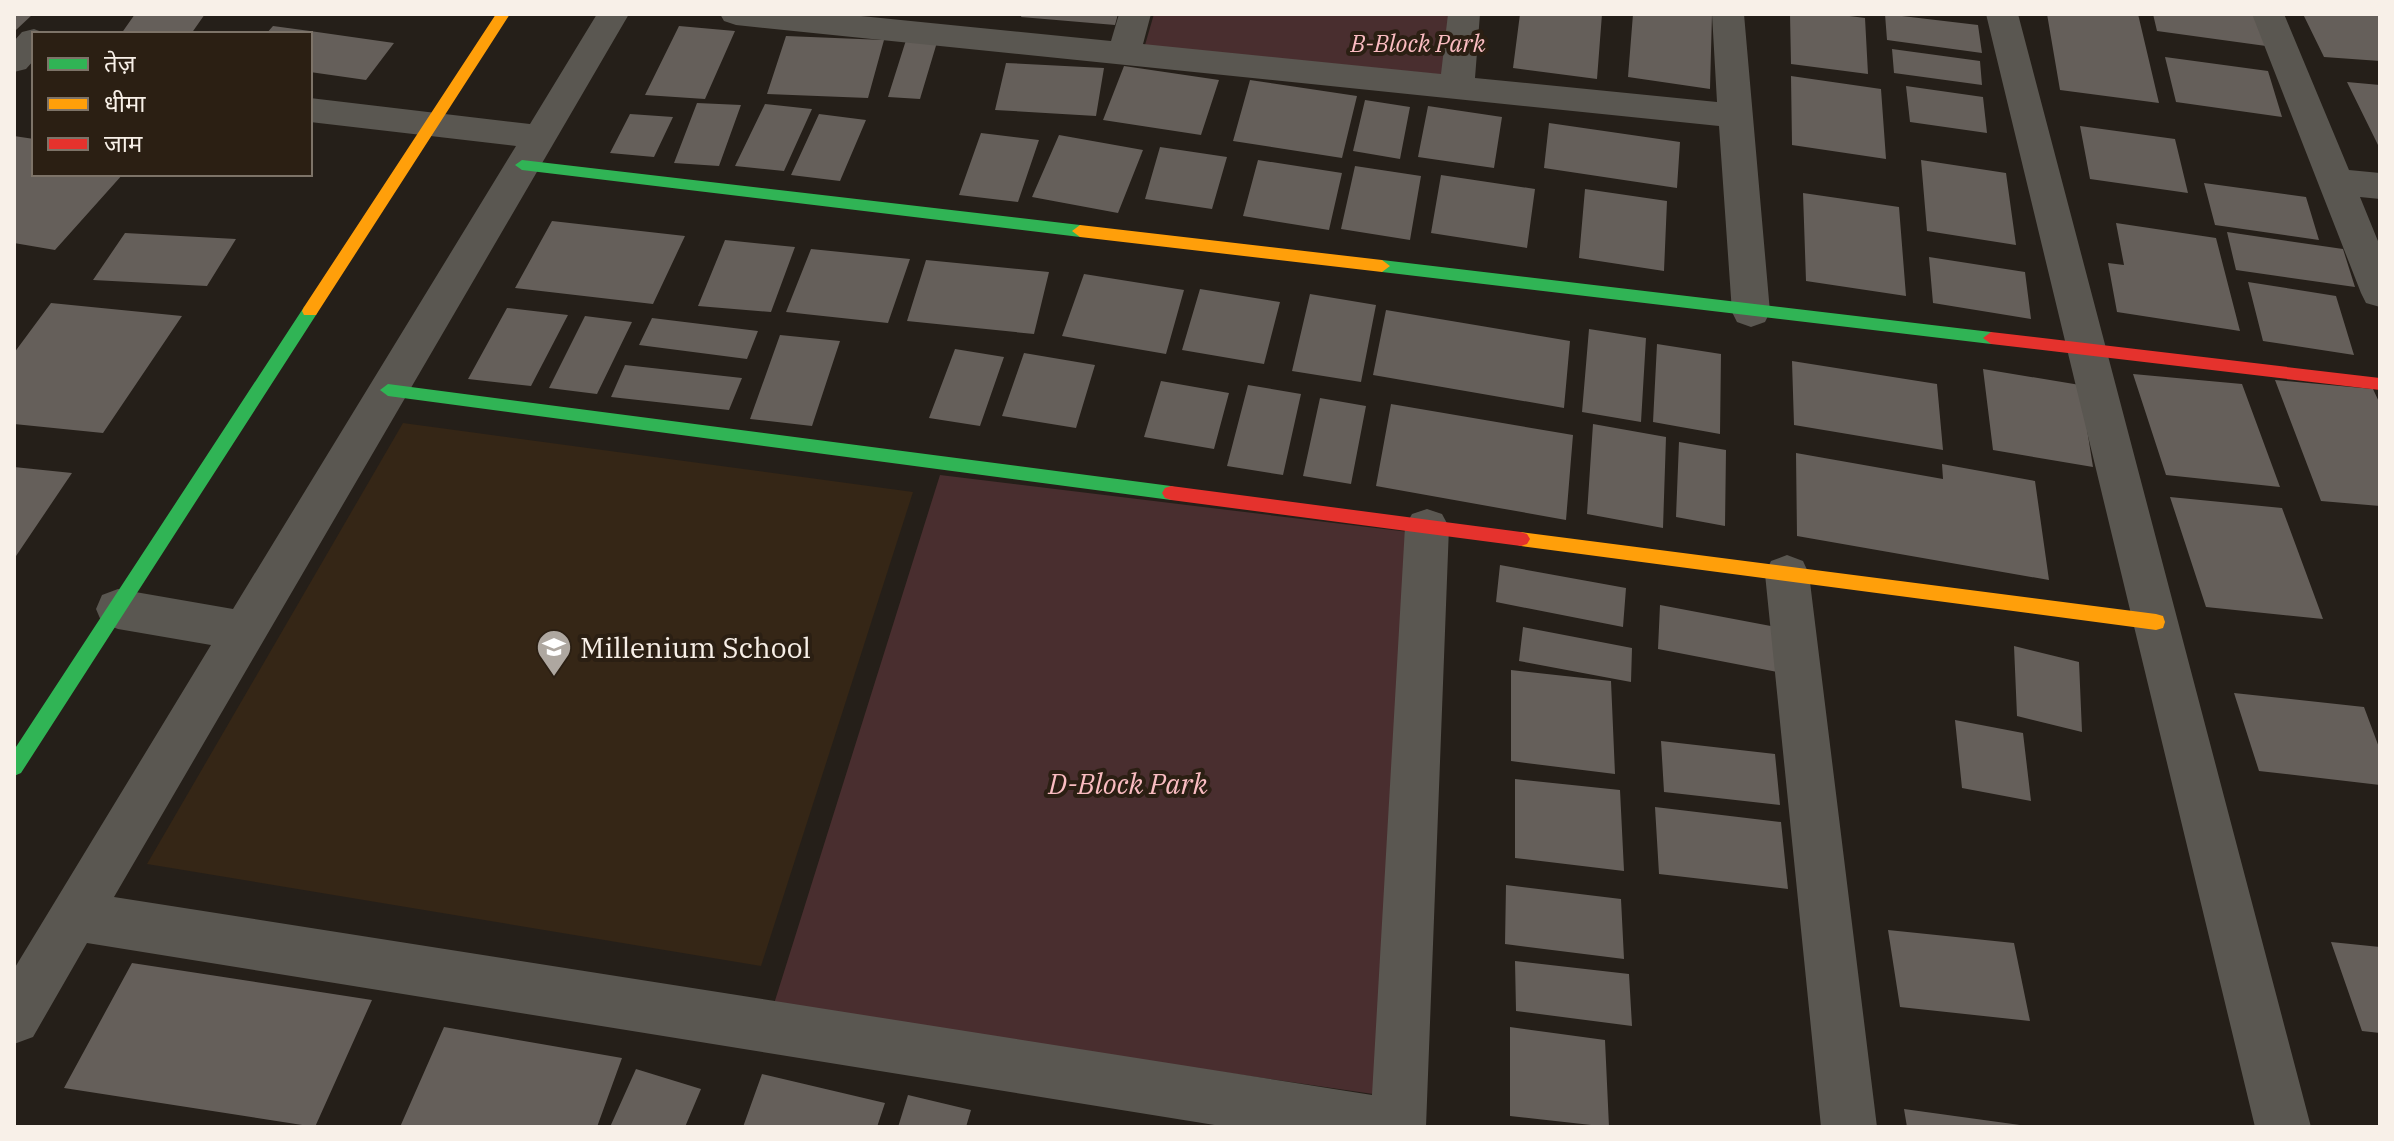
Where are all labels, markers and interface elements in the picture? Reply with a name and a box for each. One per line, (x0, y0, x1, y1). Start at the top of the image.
park label: B-Block Park (1350, 27, 1486, 59)
legend (32, 32, 312, 176)
text: तेज़ (104, 47, 137, 79)
text: धीमा (104, 87, 146, 119)
text: जाम (104, 127, 143, 159)
school or university icon: Millenium School (535, 628, 573, 678)
place label: Millenium School (580, 629, 811, 666)
park label: D-Block Park (1047, 765, 1208, 802)

